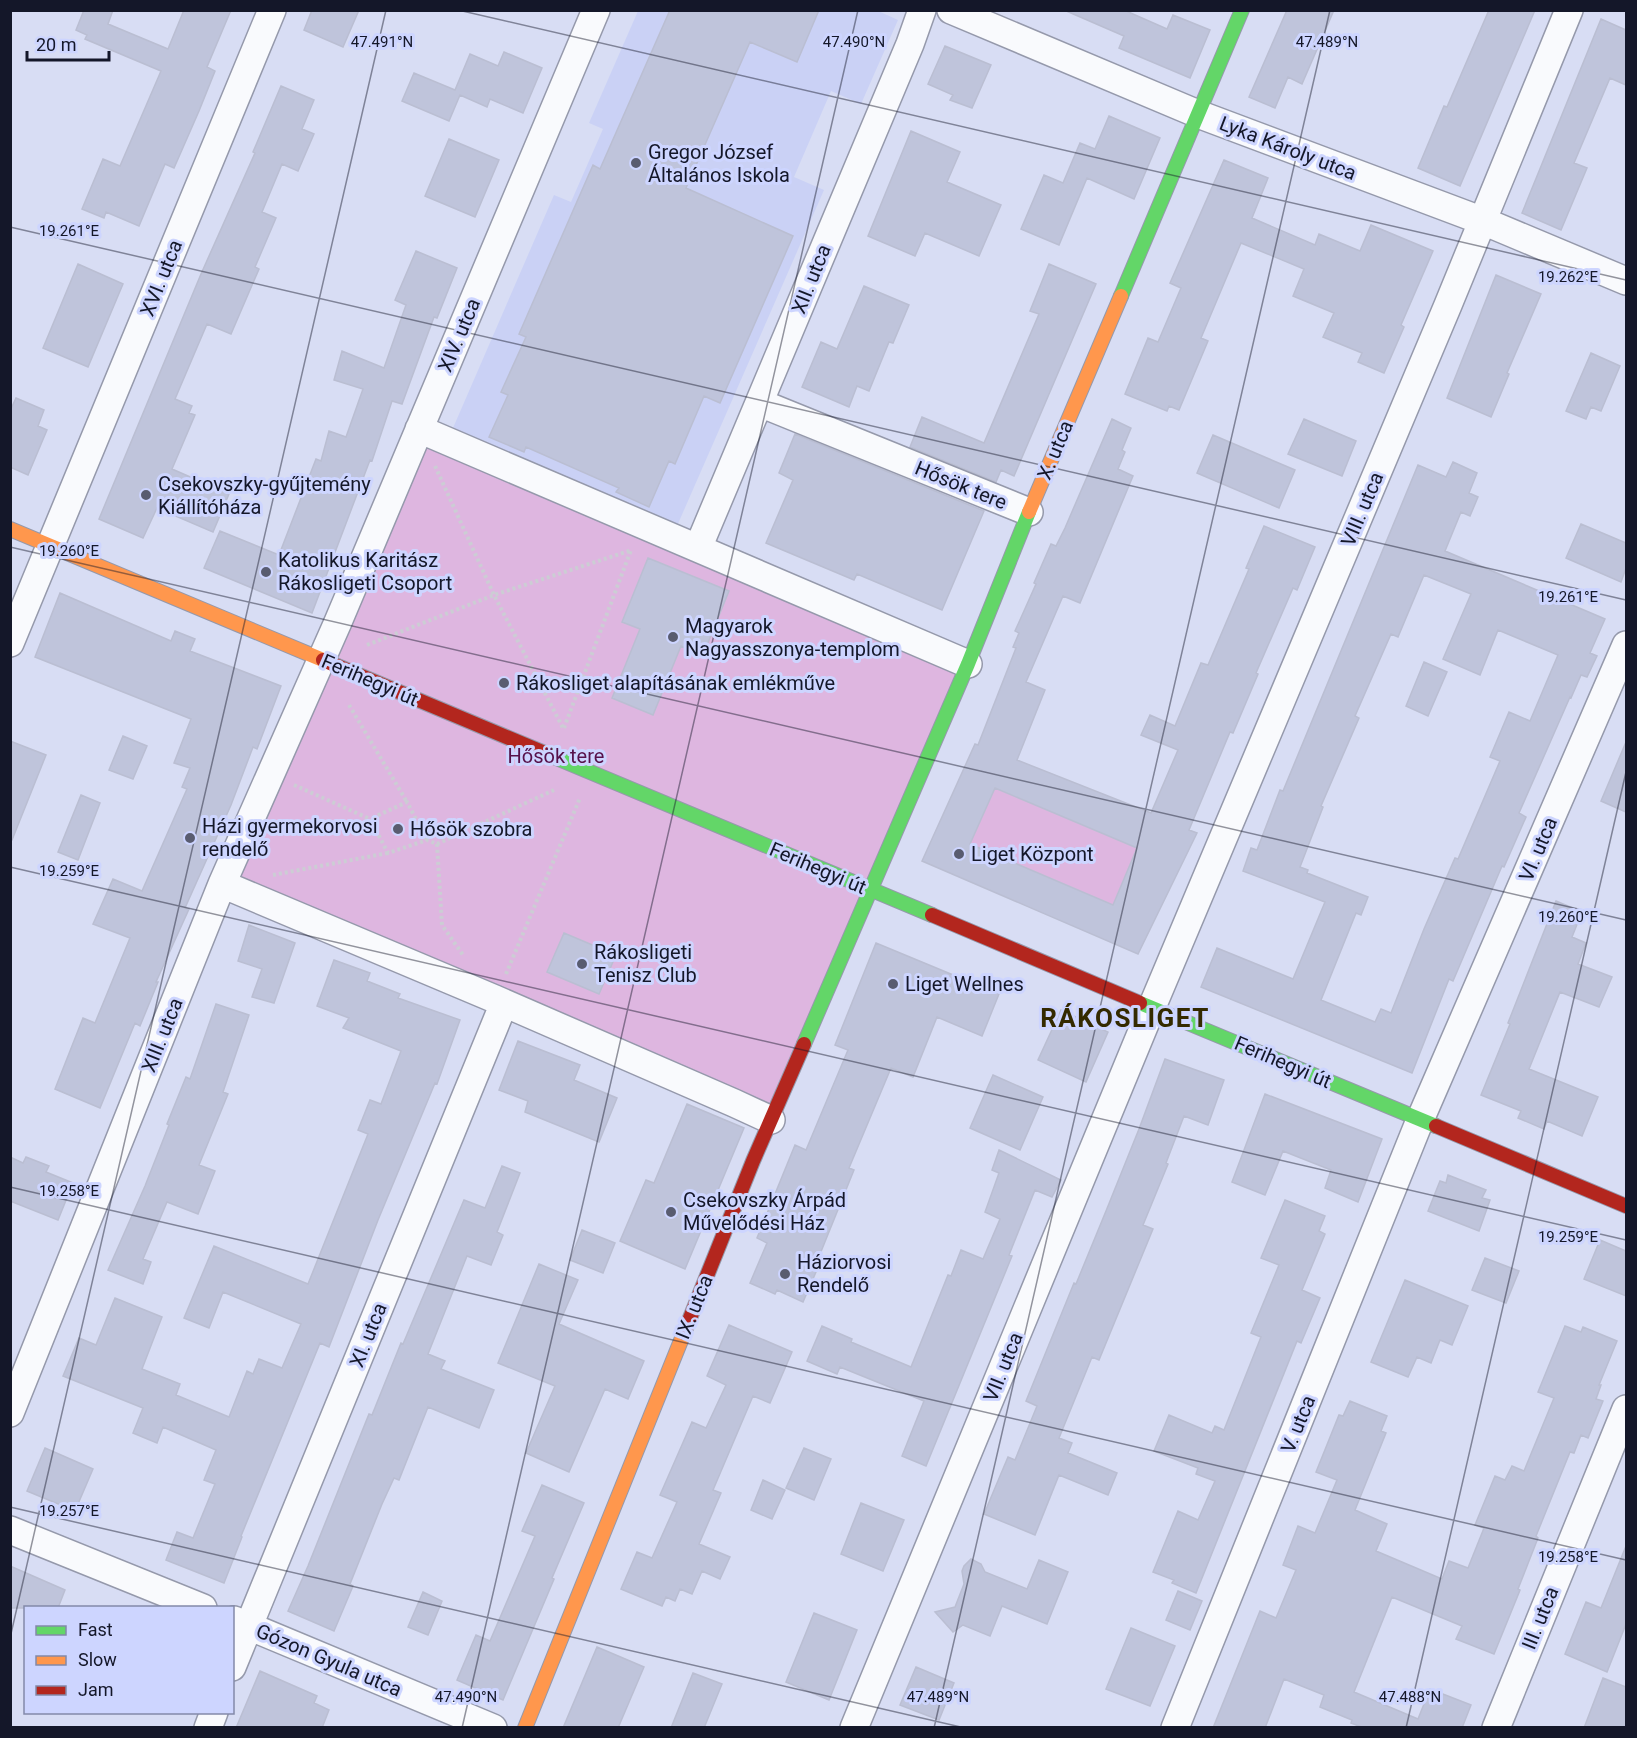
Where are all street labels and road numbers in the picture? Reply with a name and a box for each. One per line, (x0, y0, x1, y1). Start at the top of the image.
street label: Lyka Károly utca (1216, 111, 1360, 185)
street label: XVI. utca (135, 236, 187, 320)
street label: XII. utca (786, 241, 836, 317)
street label: XIV. utca (433, 295, 485, 375)
street label: X. utca (1032, 417, 1078, 483)
street label: Hősök tere (912, 456, 1010, 514)
street label: VIII. utca (1336, 468, 1388, 550)
street label: Ferihegyi út (318, 649, 422, 711)
street label: VI. utca (1514, 813, 1562, 885)
street label: Ferihegyi út (766, 837, 870, 899)
street label: XIII. utca (136, 994, 188, 1076)
street label: Ferihegyi út (1231, 1031, 1335, 1093)
street label: IX. utca (670, 1271, 718, 1343)
street label: XI. utca (344, 1299, 392, 1371)
street label: VII. utca (978, 1329, 1028, 1405)
street label: V. utca (1276, 1392, 1320, 1456)
street label: III. utca (1517, 1583, 1563, 1653)
street label: Gózon Gyula utca (253, 1619, 405, 1701)

